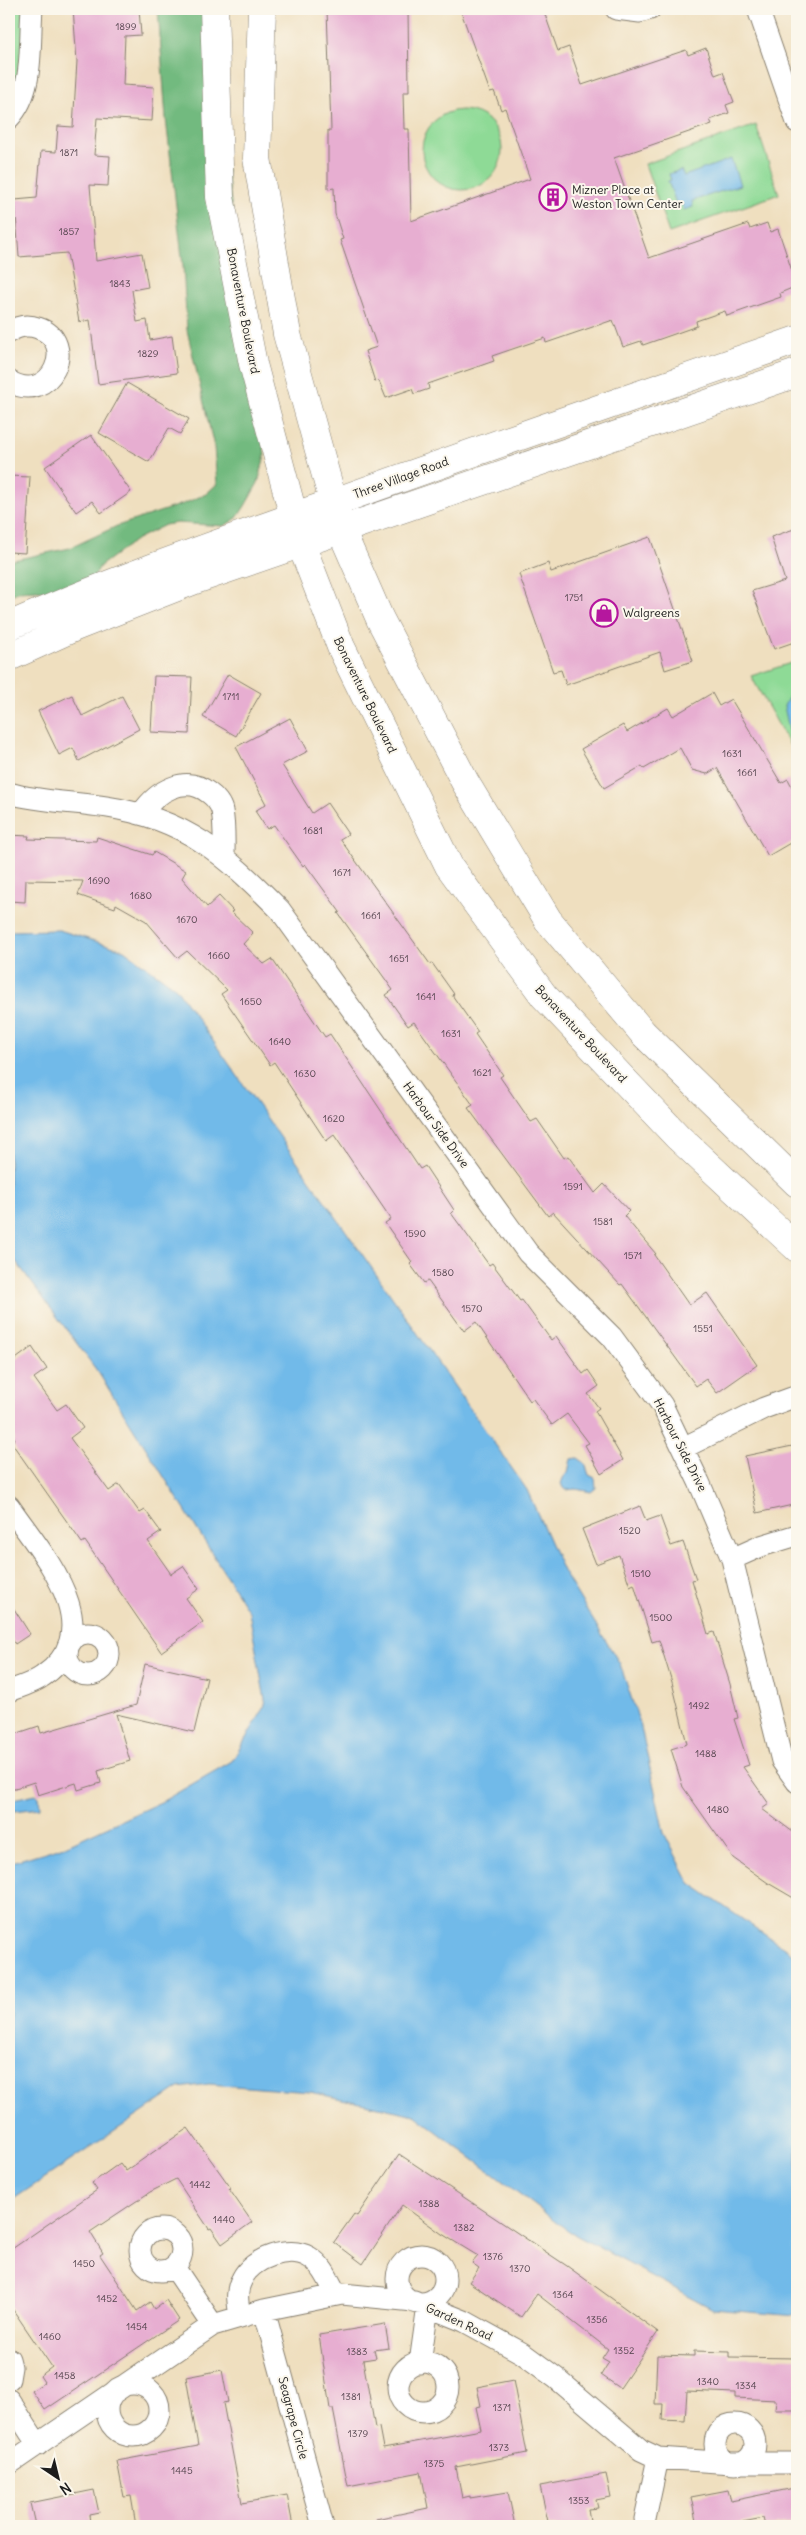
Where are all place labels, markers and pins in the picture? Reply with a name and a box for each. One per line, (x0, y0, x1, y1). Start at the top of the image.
building icon: Mizner Place at Weston Town Center (538, 182, 568, 212)
place label: Mizner Place at Weston Town Center (572, 182, 683, 211)
shop icon: Walgreens (589, 598, 619, 628)
place label: Walgreens (623, 605, 680, 620)

